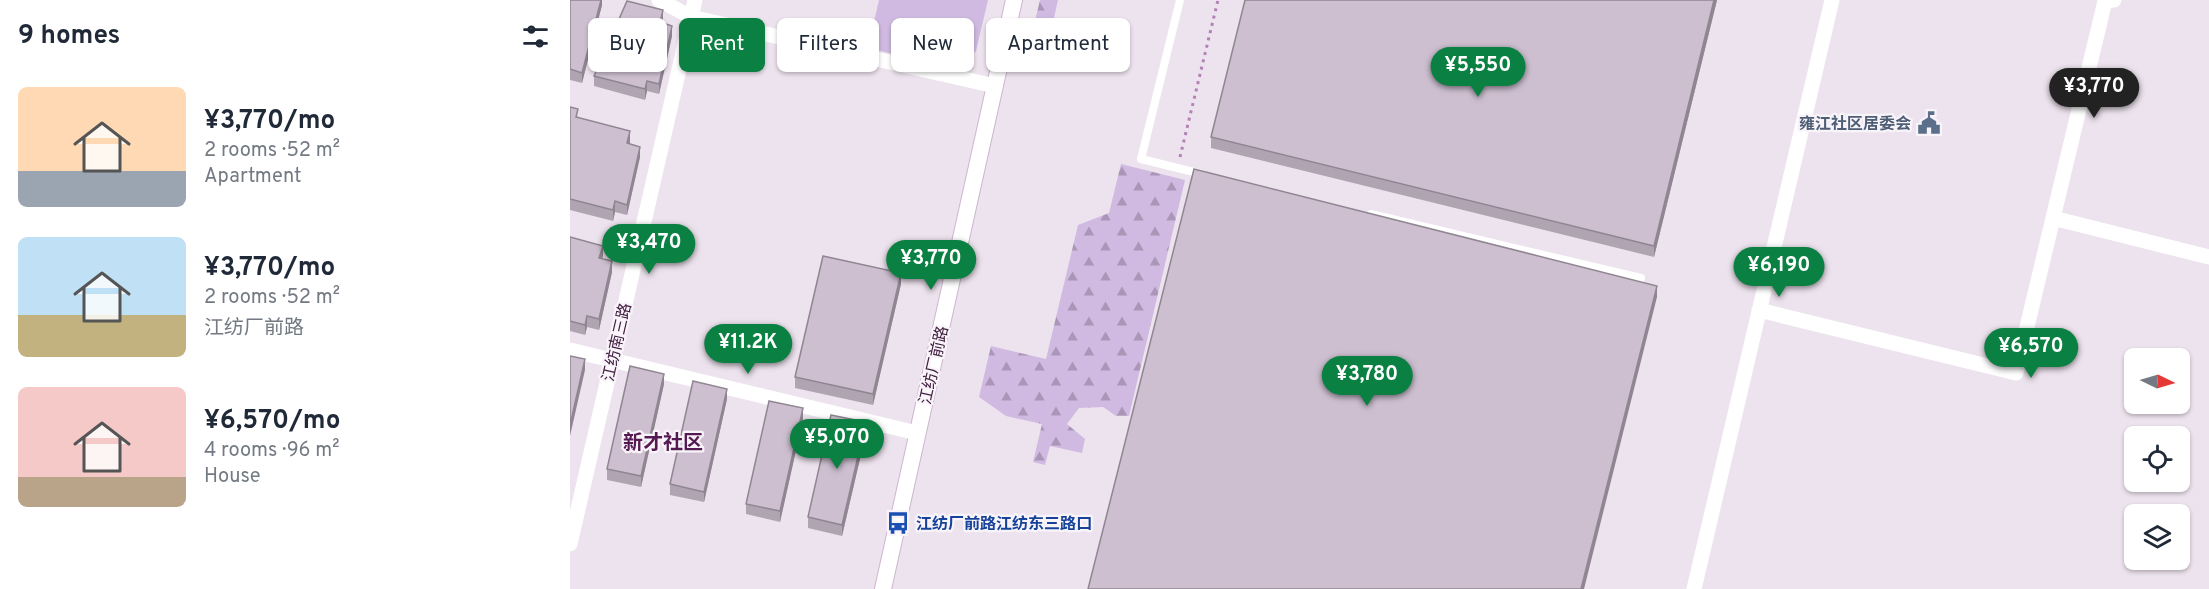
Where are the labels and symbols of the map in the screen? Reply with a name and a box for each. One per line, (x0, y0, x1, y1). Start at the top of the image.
pin: ¥5,550 (1429, 47, 1527, 98)
pin: ¥3,770 (2045, 68, 2143, 119)
public building icon: 雍江社区居委会 (1916, 110, 1942, 136)
place label: 雍江社区居委会 (1799, 114, 1911, 135)
pin: ¥3,470 (600, 224, 698, 275)
pin: ¥3,770 (882, 240, 980, 291)
pin: ¥6,190 (1730, 247, 1828, 298)
street label: 江纺南三路 (599, 301, 637, 384)
pin: ¥11.2K (699, 324, 797, 375)
street label: 江纺厂前路 (916, 324, 954, 407)
pin: ¥6,570 (1982, 328, 2080, 379)
north arrow (2124, 348, 2190, 414)
pin: ¥3,780 (1318, 356, 1416, 407)
pin: ¥5,070 (788, 419, 886, 470)
district label: 新才社区 (623, 431, 703, 457)
bus stop icon: 江纺厂前路江纺东三路口 (885, 510, 911, 536)
place label: 江纺厂前路江纺东三路口 (916, 515, 1092, 535)

